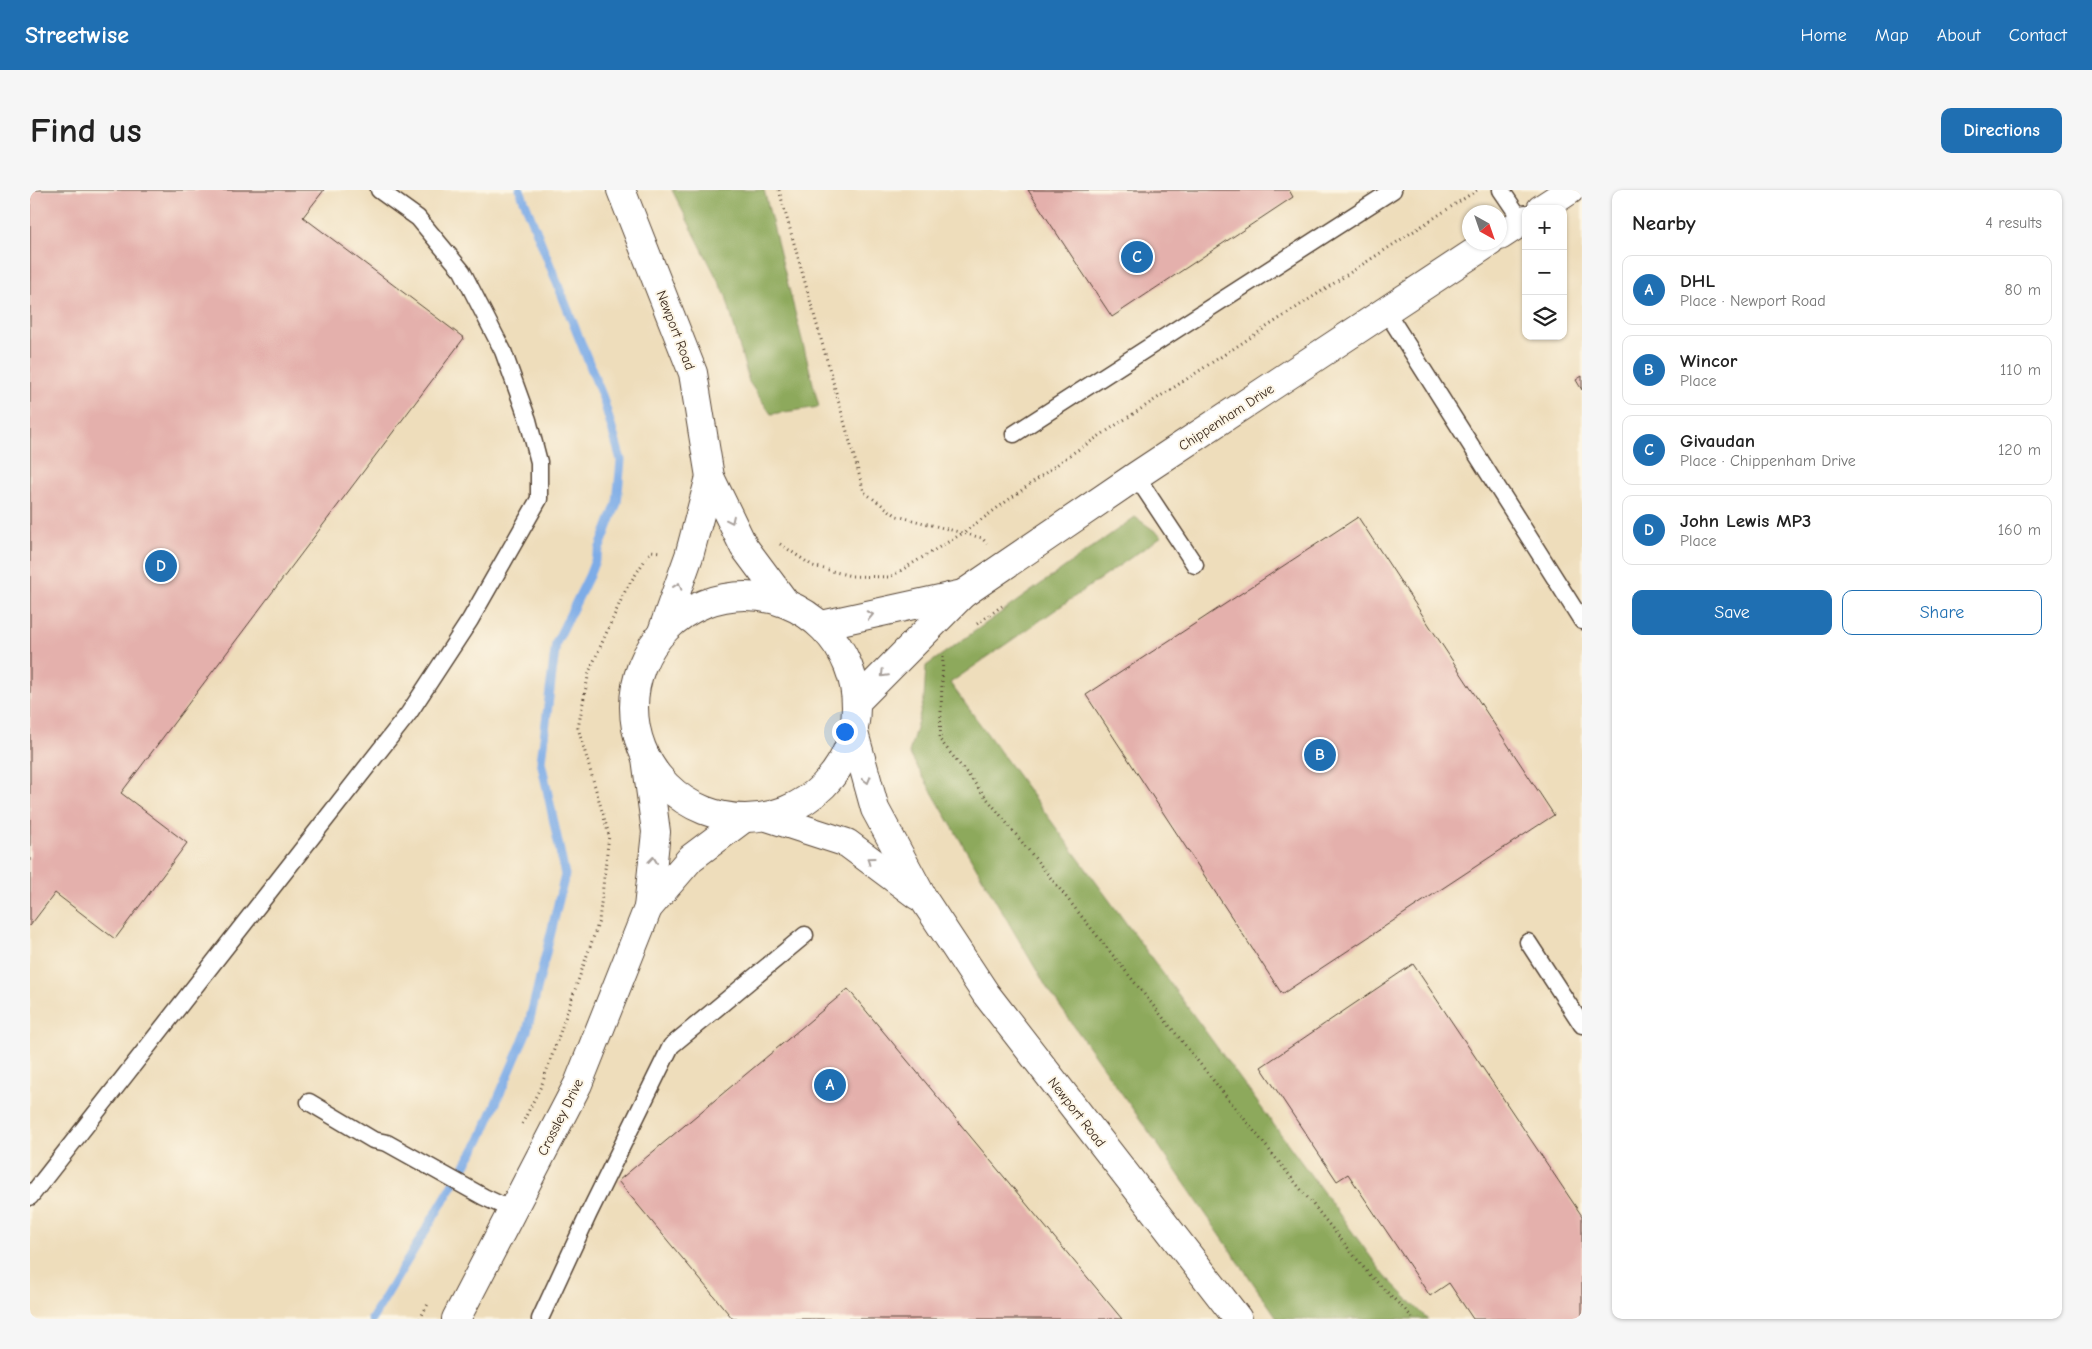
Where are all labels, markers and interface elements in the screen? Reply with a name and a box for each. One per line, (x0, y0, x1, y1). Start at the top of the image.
text: Streetwise (25, 21, 129, 49)
text: Home (1800, 25, 1847, 46)
text: Map (1875, 25, 1909, 46)
text: About (1937, 25, 1981, 46)
text: Contact (2009, 25, 2067, 46)
button: Directions (1941, 108, 2062, 153)
text: Find us (30, 110, 142, 151)
north arrow (1462, 205, 1507, 250)
map controls (1522, 205, 1567, 340)
button: + (1522, 205, 1567, 250)
text: Nearby (1632, 211, 1696, 235)
text: 4 results (1985, 214, 2042, 232)
pin: C (1121, 238, 1153, 276)
button: − (1522, 250, 1567, 295)
text: DHL (1680, 270, 1715, 292)
text: A (1645, 281, 1653, 299)
text: 80 m (2004, 281, 2041, 299)
street label: Newport Road (653, 288, 699, 372)
text: Place · Newport Road (1680, 292, 1826, 310)
button: layers (1522, 295, 1567, 340)
text: Wincor (1680, 350, 1737, 372)
text: B (1644, 361, 1654, 379)
text: 110 m (2000, 361, 2041, 379)
text: Place (1680, 372, 1716, 390)
street label: Chippenham Drive (1176, 380, 1277, 455)
text: Givaudan (1680, 430, 1755, 452)
text: C (1644, 441, 1654, 459)
text: 120 m (1998, 441, 2041, 459)
text: Place · Chippenham Drive (1680, 452, 1856, 470)
text: John Lewis MP3 (1680, 510, 1811, 532)
one-way arrow (725, 515, 735, 524)
text: D (1644, 521, 1654, 539)
text: 160 m (1998, 521, 2041, 539)
text: Place (1680, 532, 1716, 550)
pin: D (145, 547, 177, 585)
one-way arrow (672, 582, 682, 591)
button: Save (1632, 590, 1832, 635)
button: Share (1842, 590, 2042, 635)
one-way arrow (865, 610, 874, 621)
one-way arrow (880, 669, 889, 678)
your location (832, 719, 858, 745)
pin: B (1304, 736, 1336, 774)
one-way arrow (861, 776, 872, 785)
one-way arrow (647, 856, 658, 864)
one-way arrow (867, 858, 876, 866)
pin: A (814, 1066, 846, 1104)
street label: Newport Road (1044, 1074, 1109, 1151)
street label: Crossley Drive (534, 1076, 587, 1159)

